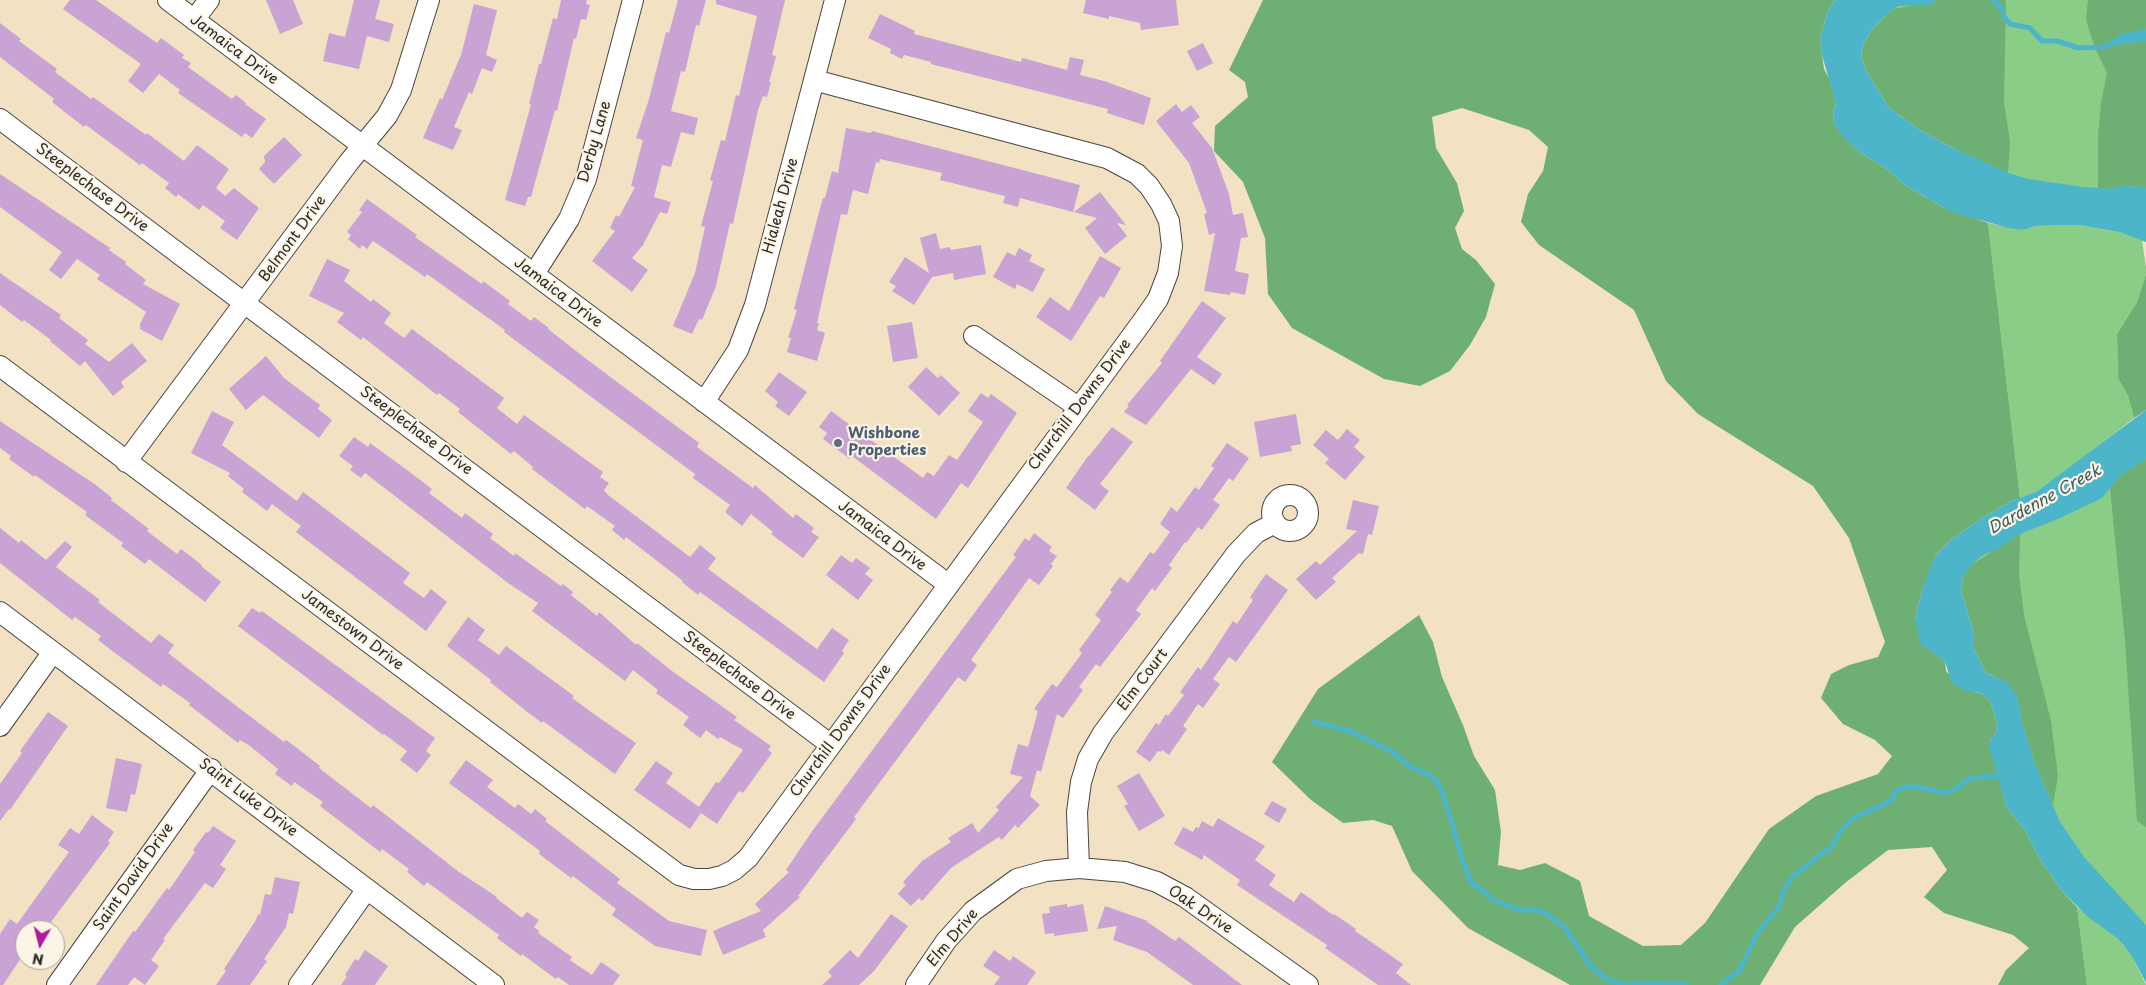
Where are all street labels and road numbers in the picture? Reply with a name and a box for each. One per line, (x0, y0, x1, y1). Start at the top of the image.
street label: Jamaica Drive (186, 11, 282, 89)
street label: Derby Lane (575, 99, 615, 185)
street label: Steeplechase Drive (32, 140, 152, 236)
street label: Hialeah Drive (760, 156, 802, 256)
street label: Belmont Drive (256, 192, 330, 286)
street label: Jamaica Drive (510, 254, 606, 332)
street label: Churchill Downs Drive (1025, 336, 1135, 474)
street label: Steeplechase Drive (356, 383, 476, 479)
street label: Jamaica Drive (834, 497, 930, 575)
street label: Jamestown Drive (297, 586, 407, 674)
street label: Steeplechase Drive (679, 628, 799, 724)
street label: Elm Court (1114, 646, 1172, 714)
street label: Churchill Downs Drive (787, 661, 895, 801)
street label: Saint Luke Drive (195, 755, 301, 841)
street label: Saint David Drive (90, 820, 178, 934)
street label: Oak Drive (1164, 882, 1236, 938)
street label: Elm Drive (924, 905, 982, 971)

